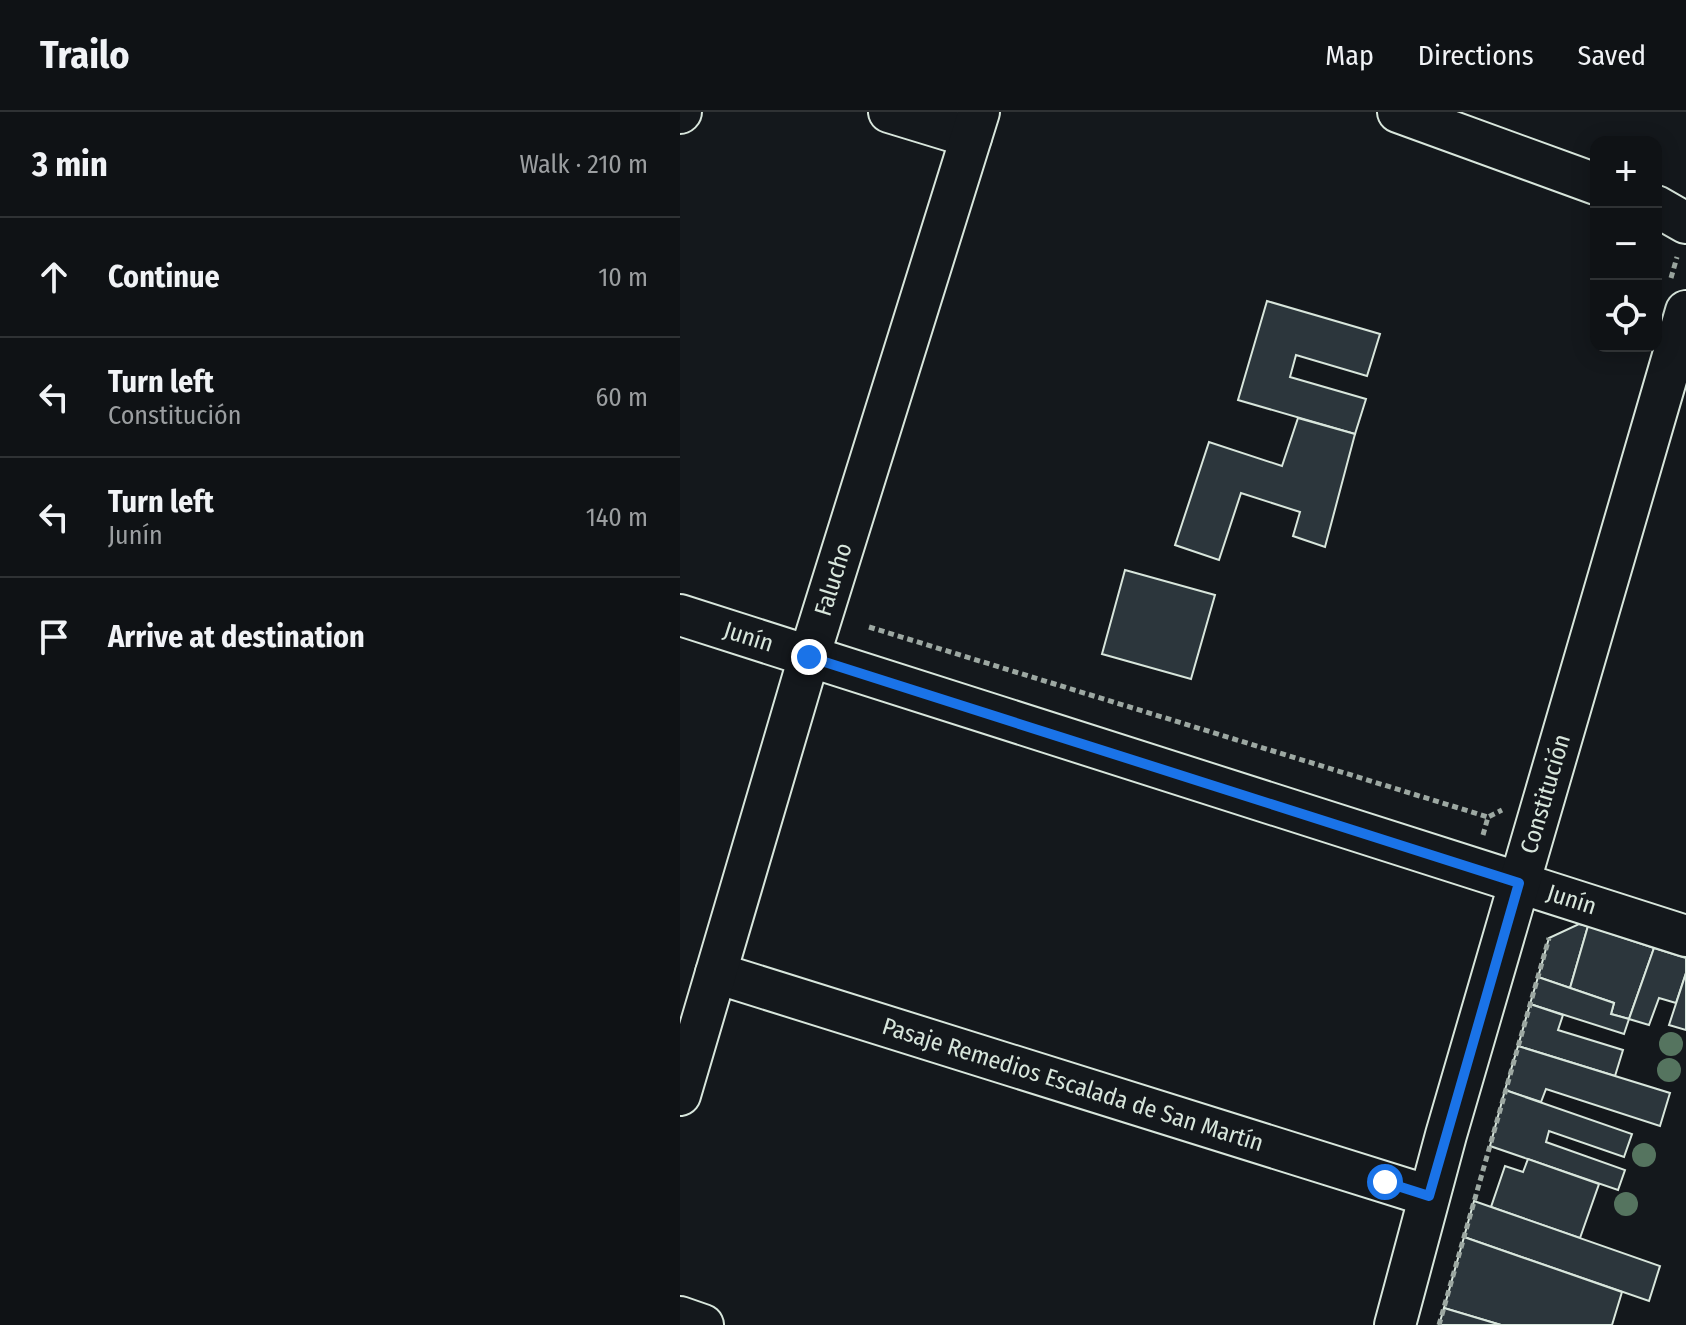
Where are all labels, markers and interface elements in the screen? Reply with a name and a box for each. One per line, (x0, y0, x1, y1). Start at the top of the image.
text: Trailo (40, 32, 130, 78)
text: Map (1325, 39, 1374, 72)
text: Directions (1418, 39, 1534, 72)
text: Saved (1578, 39, 1646, 72)
map controls (1590, 136, 1662, 352)
button: + (1590, 136, 1662, 208)
text: 3 min (32, 144, 108, 185)
text: Walk · 210 m (519, 149, 648, 180)
button: − (1590, 208, 1662, 280)
icon: ahead (32, 255, 76, 299)
text: Continue (108, 259, 220, 295)
text: 10 m (598, 262, 648, 293)
button: locate (1590, 280, 1662, 352)
text: Turn left (108, 364, 214, 400)
icon: left (32, 375, 76, 419)
text: 60 m (595, 382, 648, 413)
text: Constitución (108, 400, 241, 431)
text: Turn left (108, 484, 214, 520)
icon: left (32, 495, 76, 539)
text: 140 m (586, 502, 648, 533)
text: Junín (108, 520, 163, 551)
street label: Falucho (809, 539, 858, 619)
icon: arrive (32, 615, 76, 659)
street label: Junín (720, 616, 777, 658)
text: Arrive at destination (108, 619, 365, 655)
route end (791, 639, 827, 675)
street label: Constitución (1515, 731, 1576, 857)
street label: Junín (1543, 879, 1600, 921)
street label: Pasaje Remedios Escalada de San Martín (879, 1012, 1267, 1157)
route start (1367, 1164, 1403, 1200)

